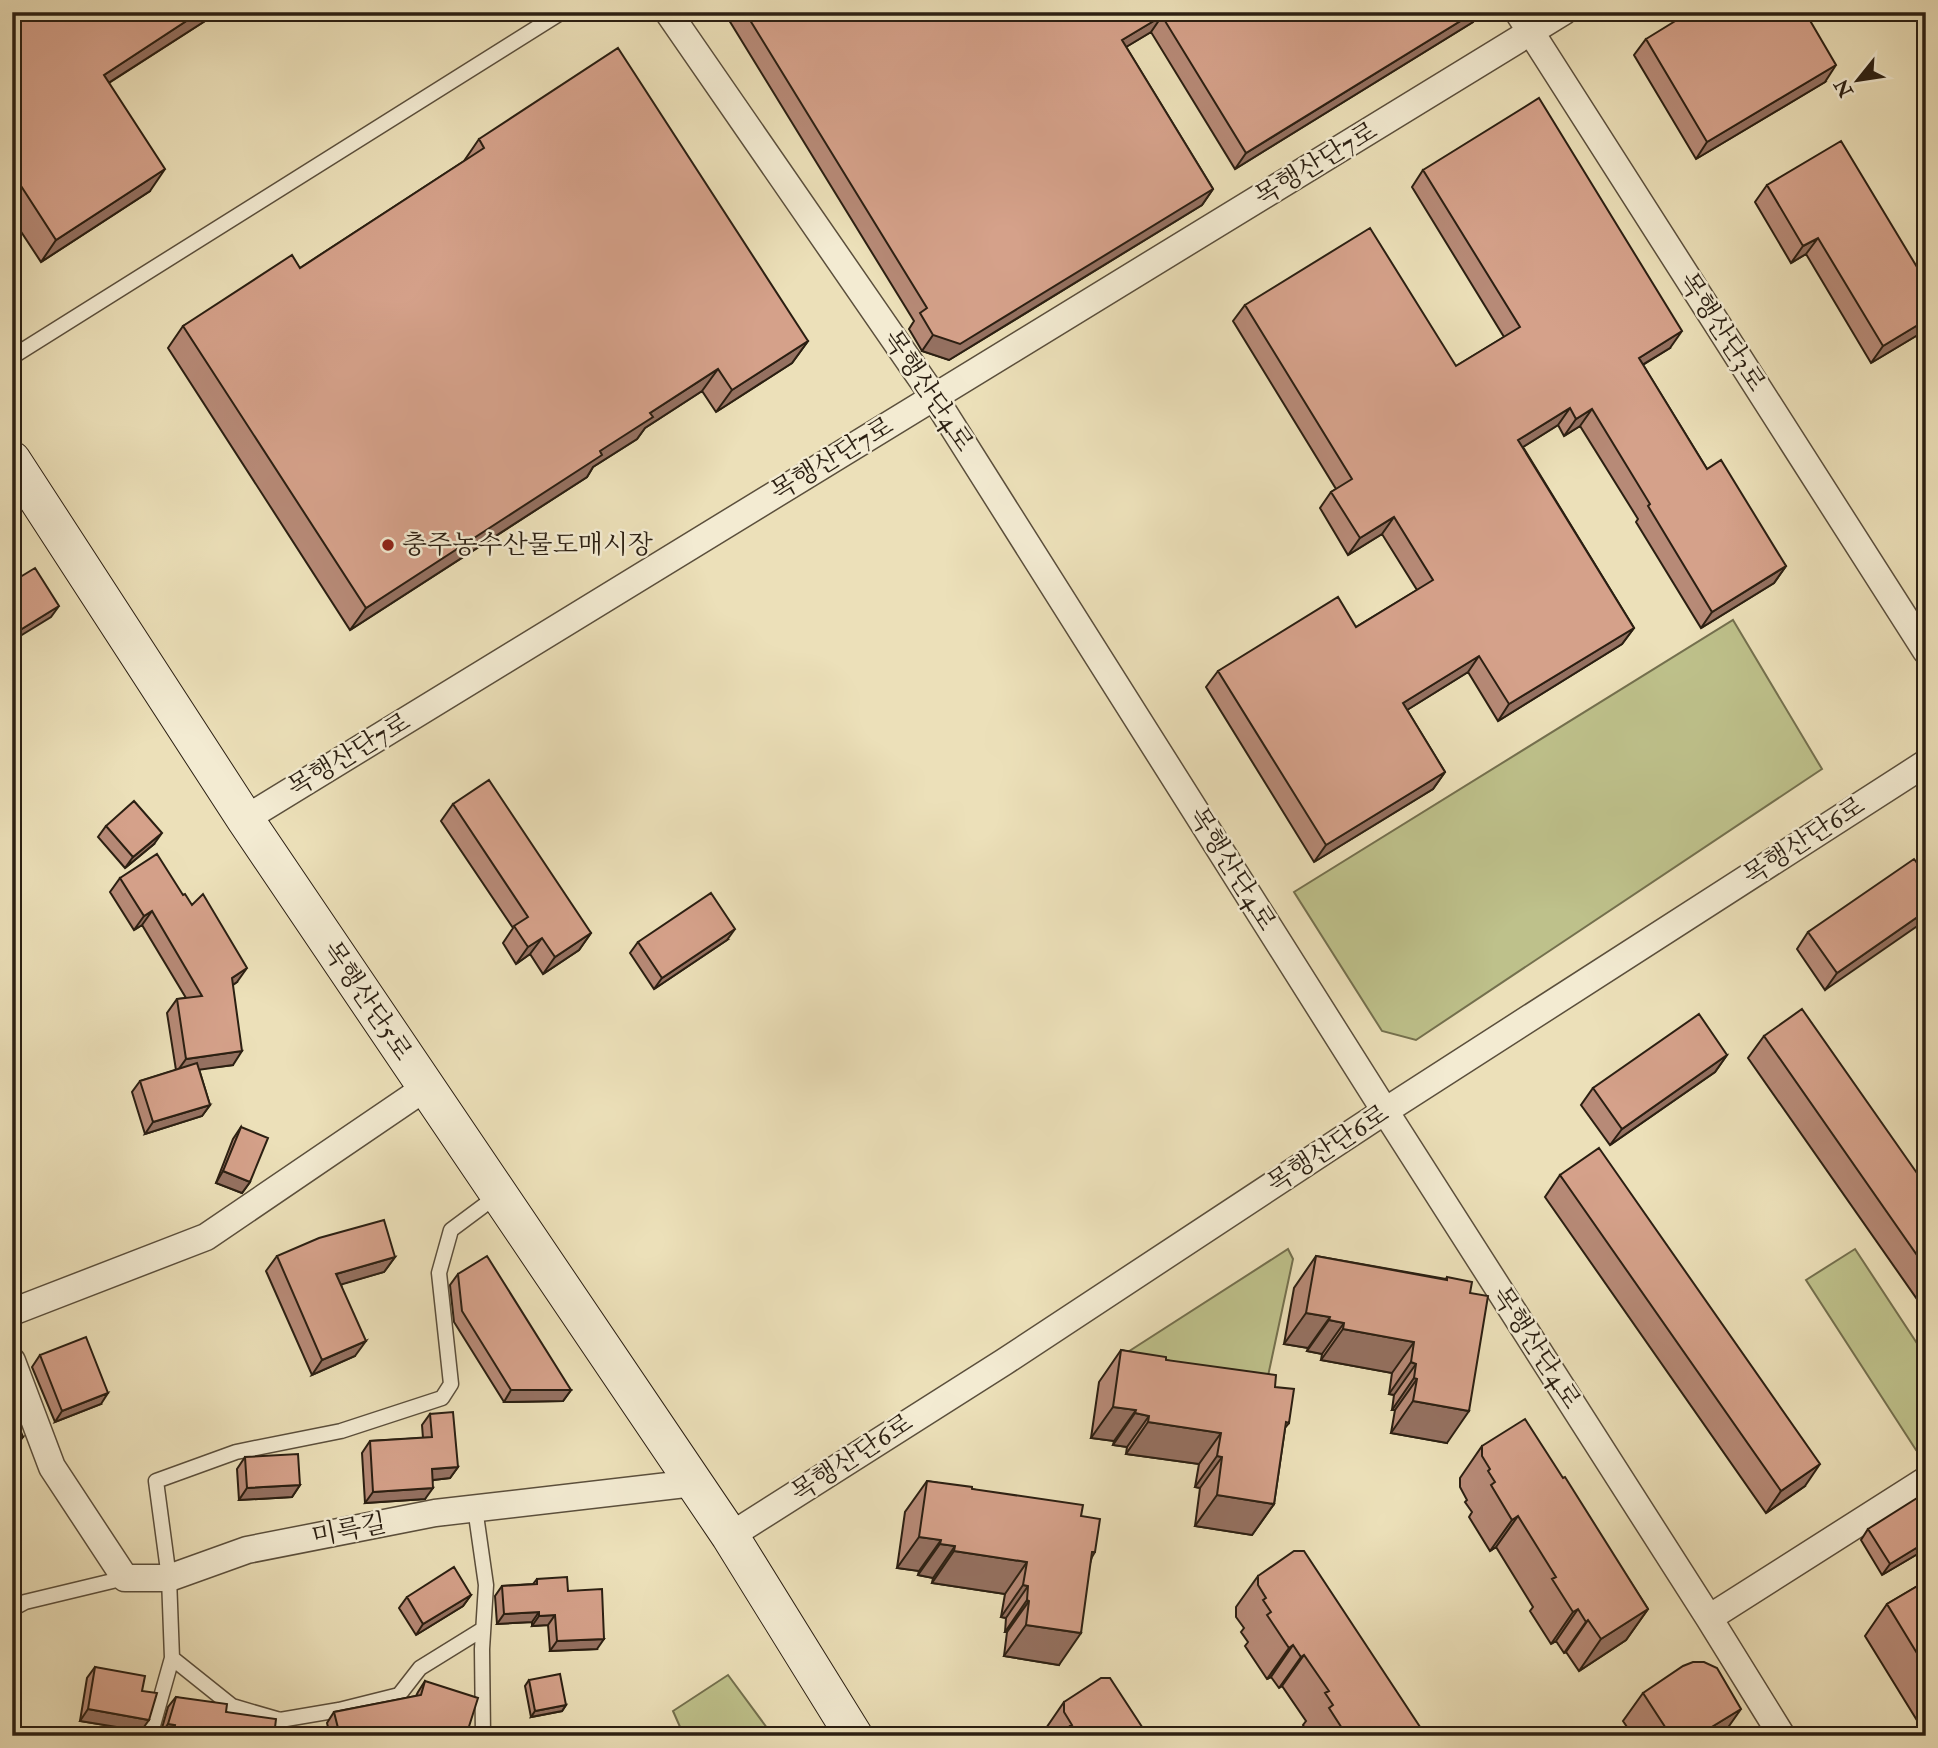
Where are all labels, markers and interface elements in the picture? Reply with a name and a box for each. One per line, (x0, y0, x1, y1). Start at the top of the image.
north arrow (1822, 46, 1892, 116)
text: N (1829, 74, 1859, 102)
street label: 목행산단7로 (1249, 115, 1383, 213)
street label: 목행산단3로 (1672, 266, 1772, 398)
street label: 목행산단4로 (876, 324, 980, 458)
street label: 목행산단7로 (765, 410, 899, 508)
place label: 충주농수산물도매시장 (402, 529, 653, 561)
marker: 충주농수산물도매시장 (380, 537, 396, 553)
street label: 목행산단7로 (282, 706, 416, 804)
street label: 목행산단6로 (1737, 790, 1871, 892)
street label: 목행산단4로 (1181, 801, 1283, 937)
street label: 목행산단5로 (315, 935, 419, 1067)
street label: 목행산단6로 (1261, 1098, 1395, 1200)
street label: 목행산단4로 (1485, 1281, 1587, 1415)
street label: 목행산단6로 (785, 1407, 919, 1509)
street label: 미륵길 (309, 1507, 389, 1553)

